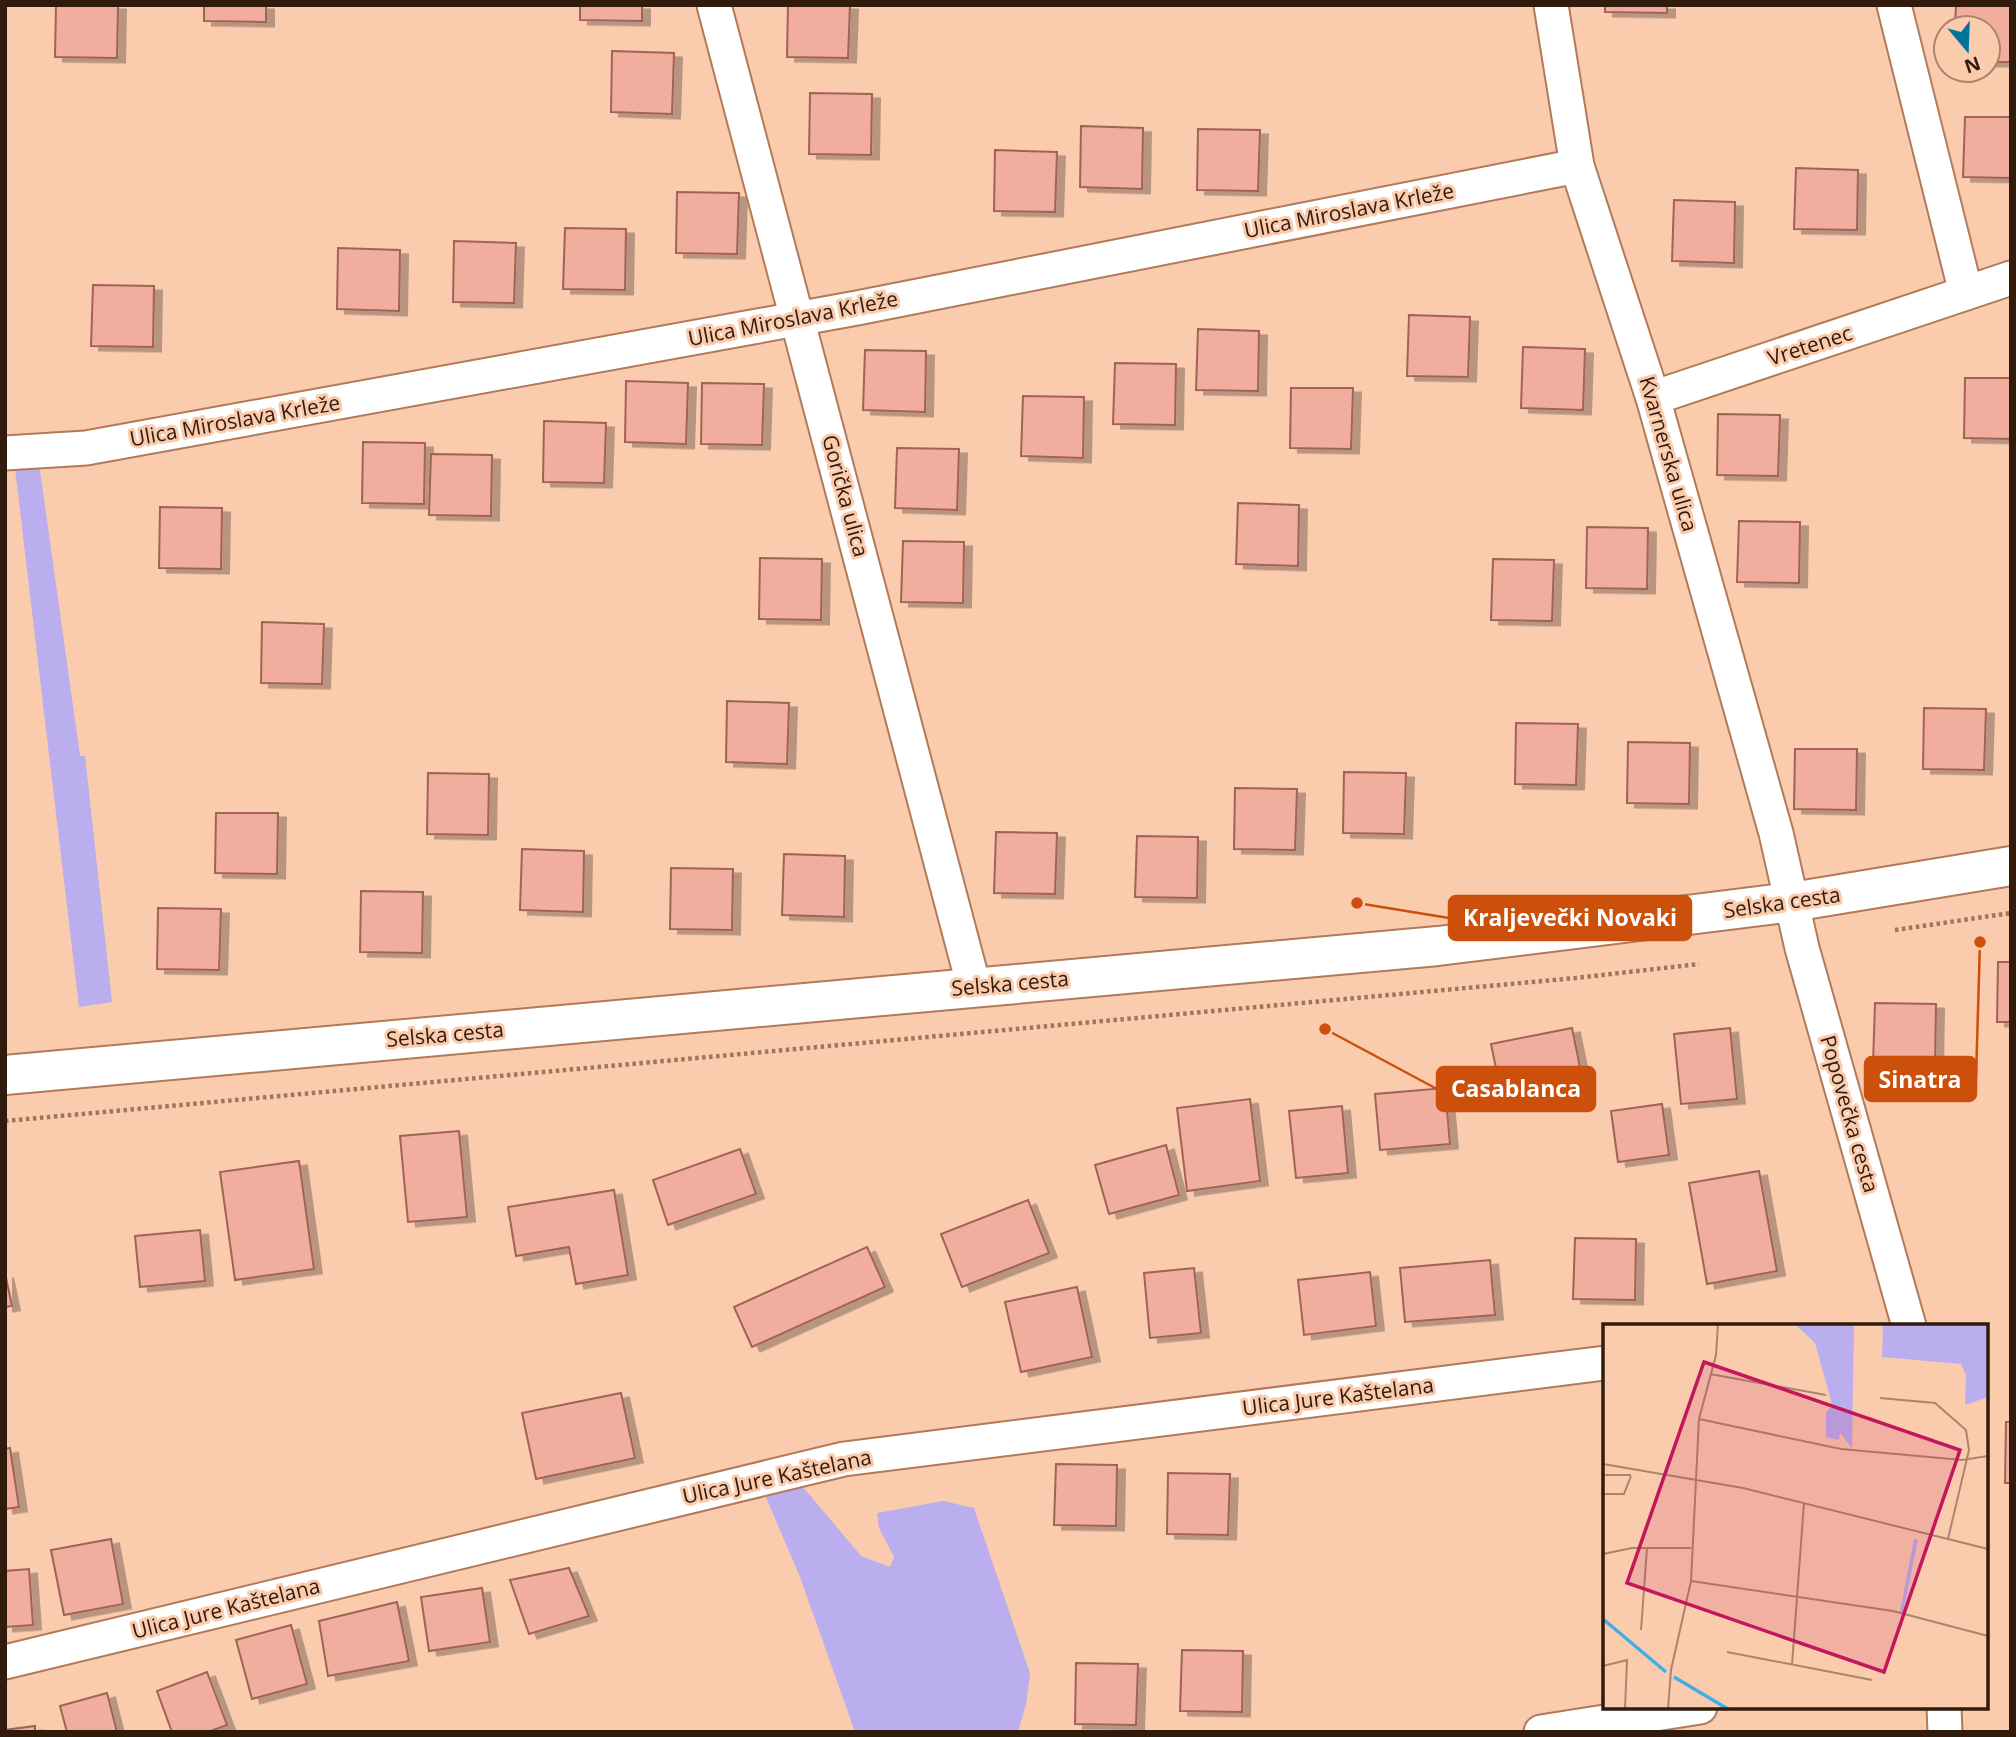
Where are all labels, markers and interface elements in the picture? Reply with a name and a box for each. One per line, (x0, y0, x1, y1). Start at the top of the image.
north arrow (1932, 14, 2002, 84)
text: N (1961, 50, 1984, 80)
street label: Ulica Miroslava Krleže (1241, 176, 1456, 244)
street label: Ulica Miroslava Krleže (685, 284, 900, 352)
street label: Vretenec (1764, 318, 1855, 372)
street label: Kvarnerska ulica (1633, 373, 1705, 535)
street label: Ulica Miroslava Krleže (127, 388, 342, 452)
street label: Gorička ulica (816, 432, 876, 560)
street label: Selska cesta (1722, 880, 1842, 924)
callout: Kraljevečki Novaki (1449, 896, 1691, 940)
text: Kraljevečki Novaki (1463, 901, 1677, 933)
street label: Selska cesta (950, 964, 1070, 1002)
street label: Selska cesta (385, 1015, 505, 1053)
street label: Popovečka cesta (1814, 1032, 1886, 1196)
callout: Sinatra (1865, 1057, 1976, 1101)
text: Sinatra (1878, 1063, 1962, 1095)
callout: Casablanca (1437, 1067, 1595, 1111)
text: Casablanca (1451, 1072, 1581, 1104)
inset map (1603, 1324, 1988, 1709)
street label: Ulica Jure Kaštelana (1240, 1370, 1435, 1422)
street label: Ulica Jure Kaštelana (680, 1442, 874, 1510)
street label: Ulica Jure Kaštelana (129, 1571, 323, 1645)

